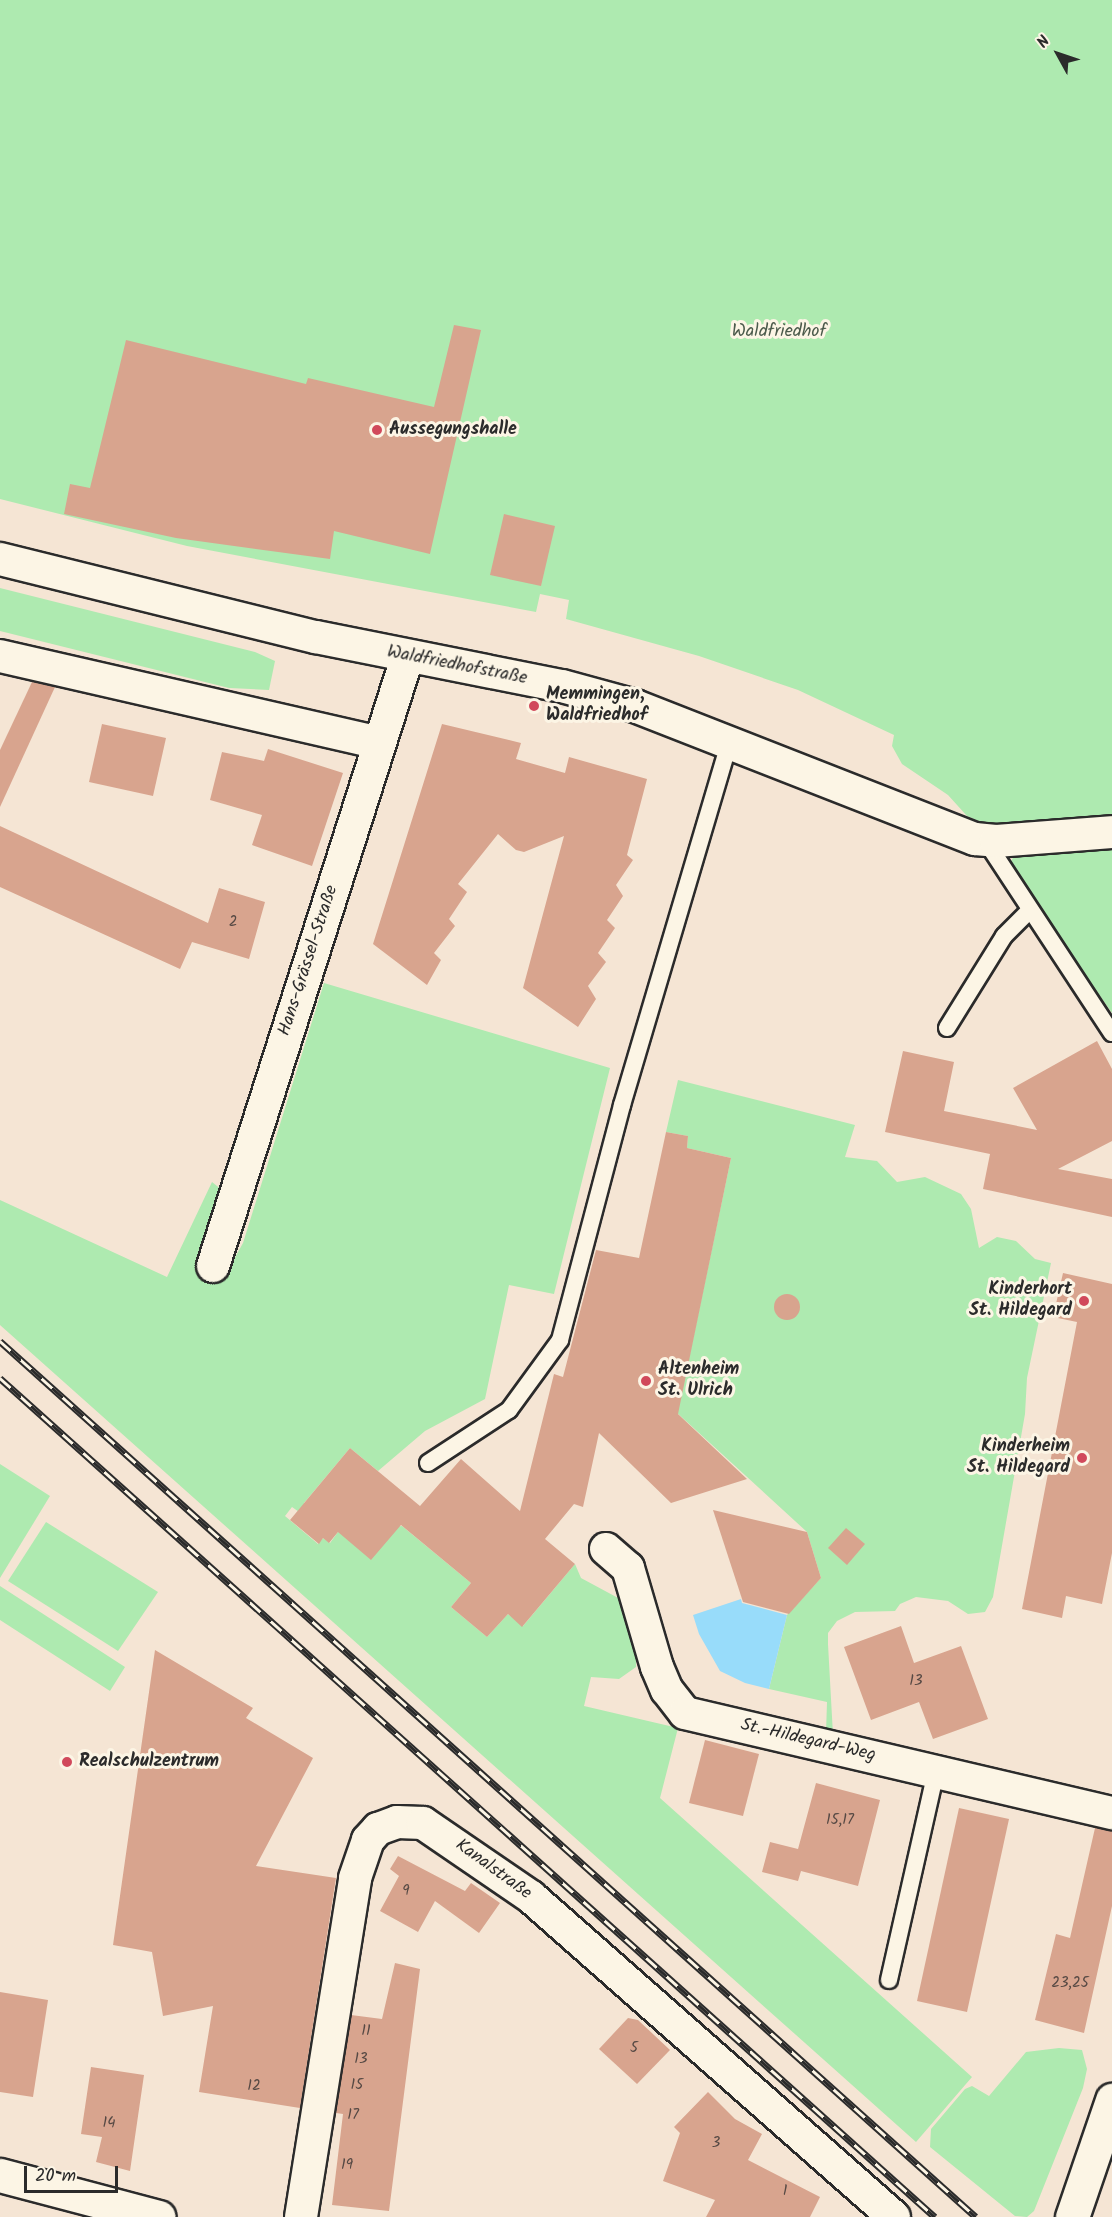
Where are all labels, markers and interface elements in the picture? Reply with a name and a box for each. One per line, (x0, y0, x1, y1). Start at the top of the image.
north arrow (1028, 24, 1088, 84)
text: N (1031, 30, 1057, 54)
park label: Waldfriedhof (732, 321, 826, 343)
place label: Aussegungshalle (389, 419, 517, 441)
marker: Aussegungshalle (370, 423, 384, 437)
street label: Waldfriedhofstraße (385, 642, 529, 690)
place label: Memmingen, Waldfriedhof (546, 685, 647, 728)
marker: Memmingen, Waldfriedhof (527, 699, 541, 713)
street label: Hans-Grässel-Straße (274, 883, 344, 1039)
house number: 2 (229, 914, 237, 932)
place label: Kinderhort St. Hildegard (969, 1280, 1072, 1322)
marker: Kinderhort St. Hildegard (1077, 1294, 1091, 1308)
place label: Altenheim St. Ulrich (658, 1360, 739, 1402)
marker: Altenheim St. Ulrich (639, 1374, 653, 1388)
place label: Kinderheim St. Hildegard (967, 1437, 1070, 1480)
marker: Kinderheim St. Hildegard (1075, 1451, 1089, 1465)
house number: 13 (909, 1673, 923, 1691)
street label: St.-Hildegard-Weg (738, 1715, 878, 1767)
place label: Realschulzentrum (79, 1751, 219, 1773)
marker: Realschulzentrum (60, 1755, 74, 1769)
house number: 15,17 (826, 1812, 854, 1830)
street label: Kanalstraße (451, 1835, 535, 1905)
house number: 9 (402, 1883, 410, 1901)
house number: 23,25 (1051, 1975, 1089, 1993)
house number: 11 (361, 2023, 371, 2041)
house number: 5 (630, 2040, 638, 2058)
house number: 13 (354, 2051, 368, 2069)
house number: 15 (351, 2077, 363, 2095)
house number: 12 (247, 2078, 261, 2096)
house number: 17 (347, 2107, 359, 2125)
house number: 14 (103, 2115, 115, 2133)
house number: 3 (712, 2135, 720, 2153)
scale bar (27, 2154, 122, 2192)
house number: 19 (341, 2157, 353, 2175)
text: 20 m (35, 2162, 76, 2191)
house number: 1 (783, 2183, 787, 2201)

